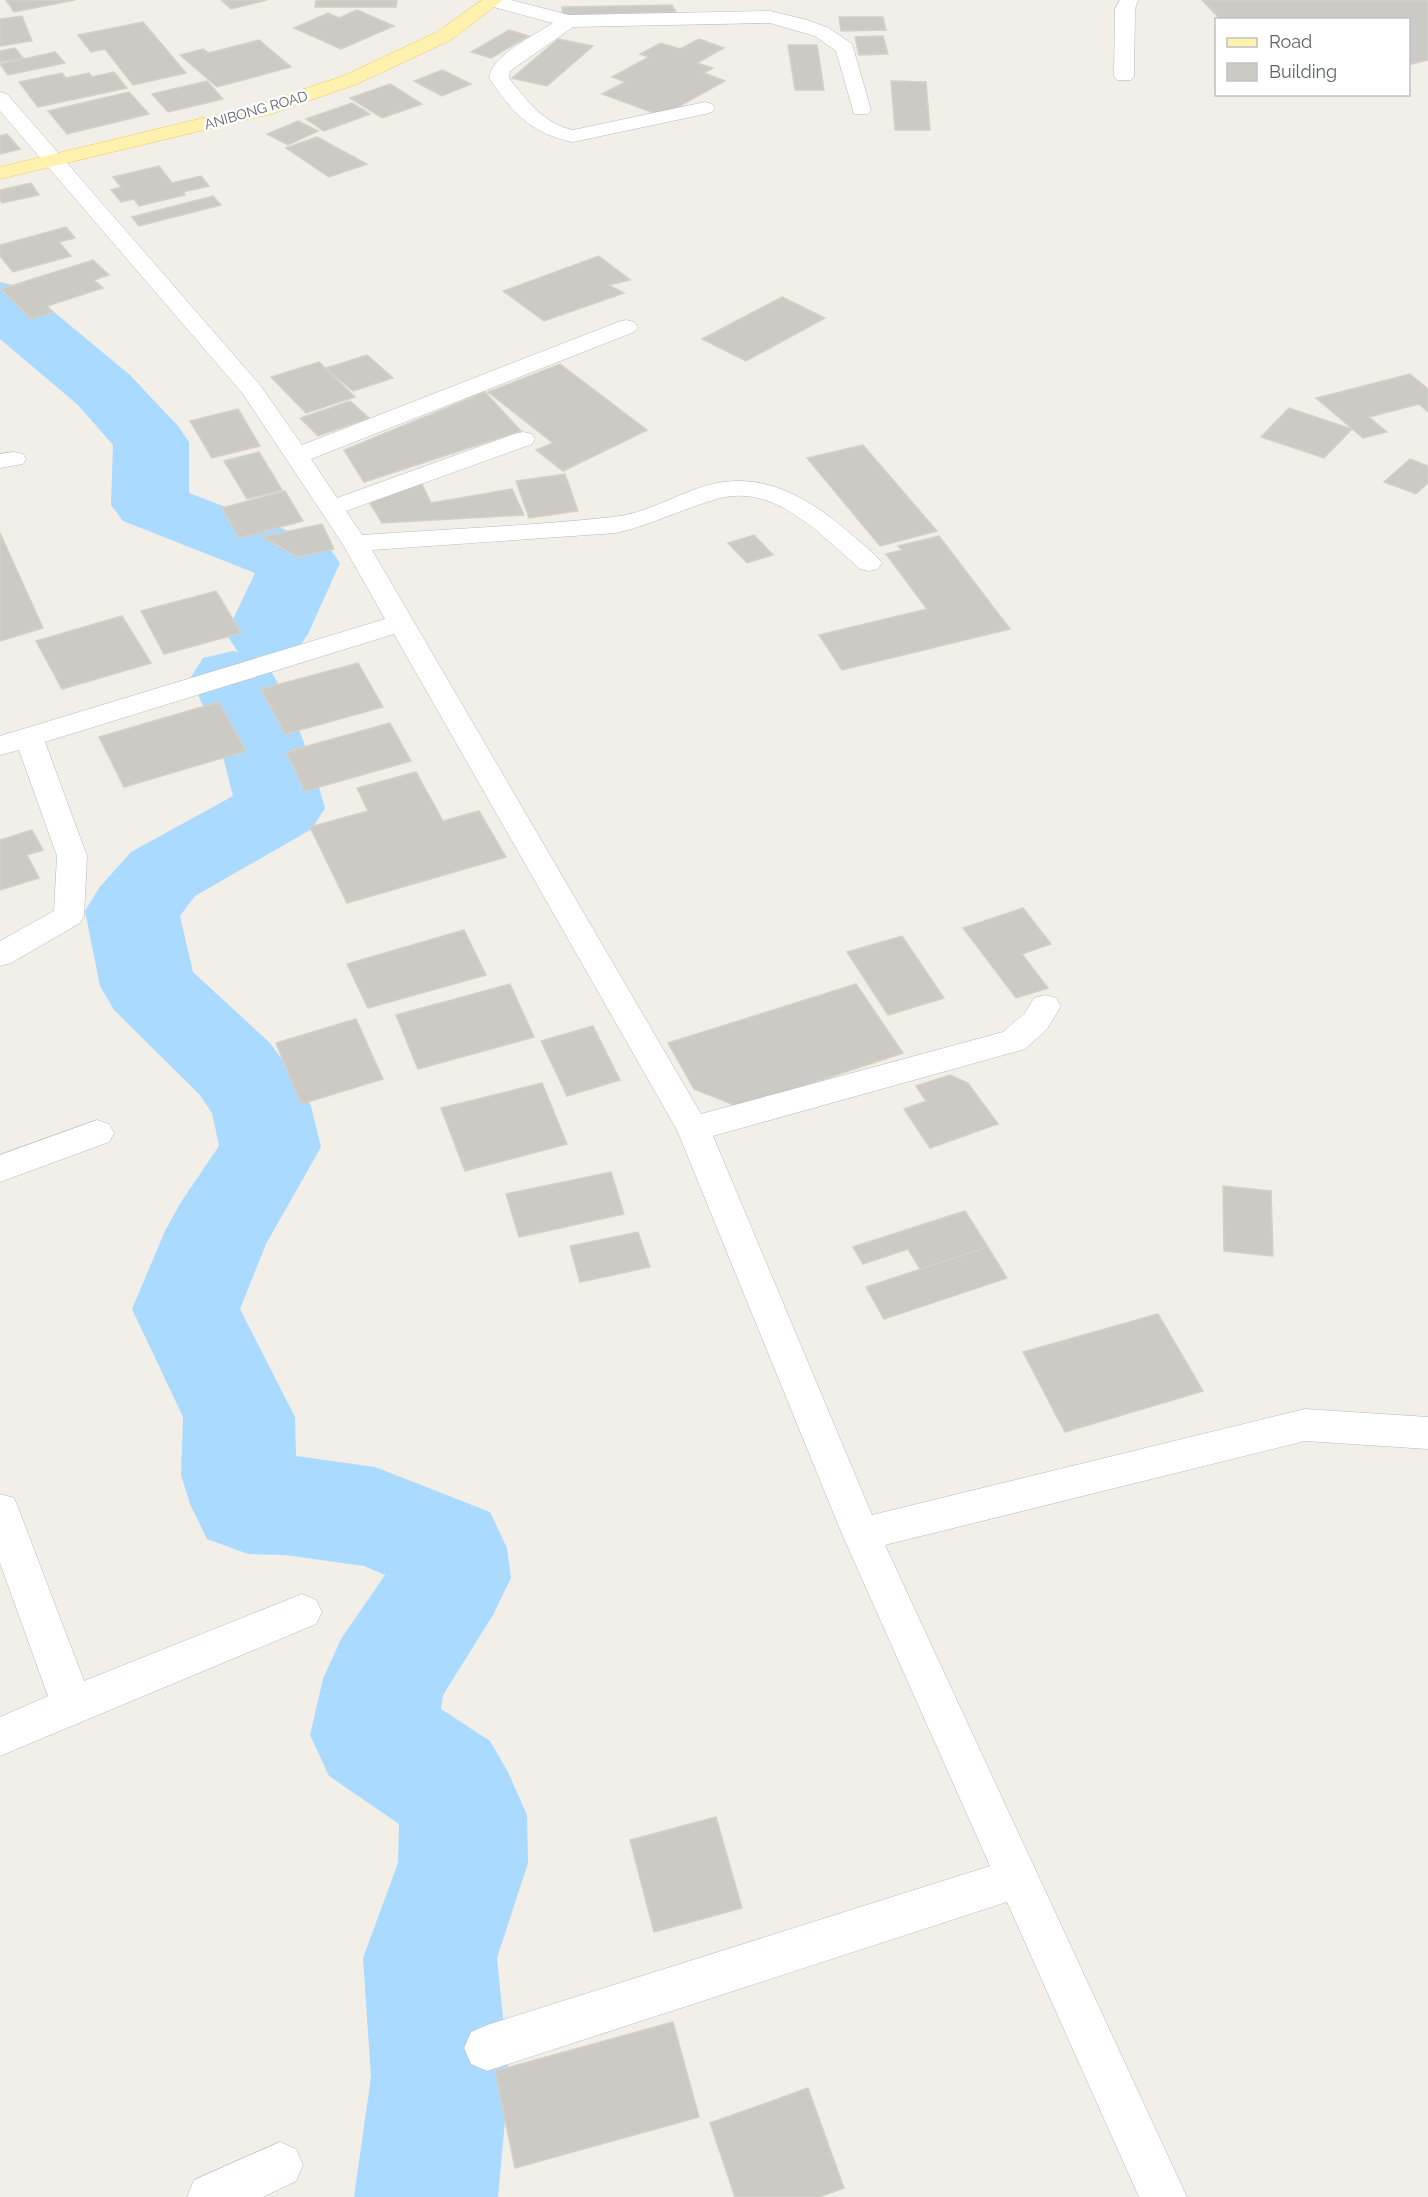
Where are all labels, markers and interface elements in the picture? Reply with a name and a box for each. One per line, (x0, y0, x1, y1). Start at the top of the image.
legend (1215, 18, 1410, 96)
text: Road (1269, 31, 1312, 52)
text: Building (1269, 61, 1337, 82)
street label: ANIBONG ROAD (202, 88, 310, 132)

